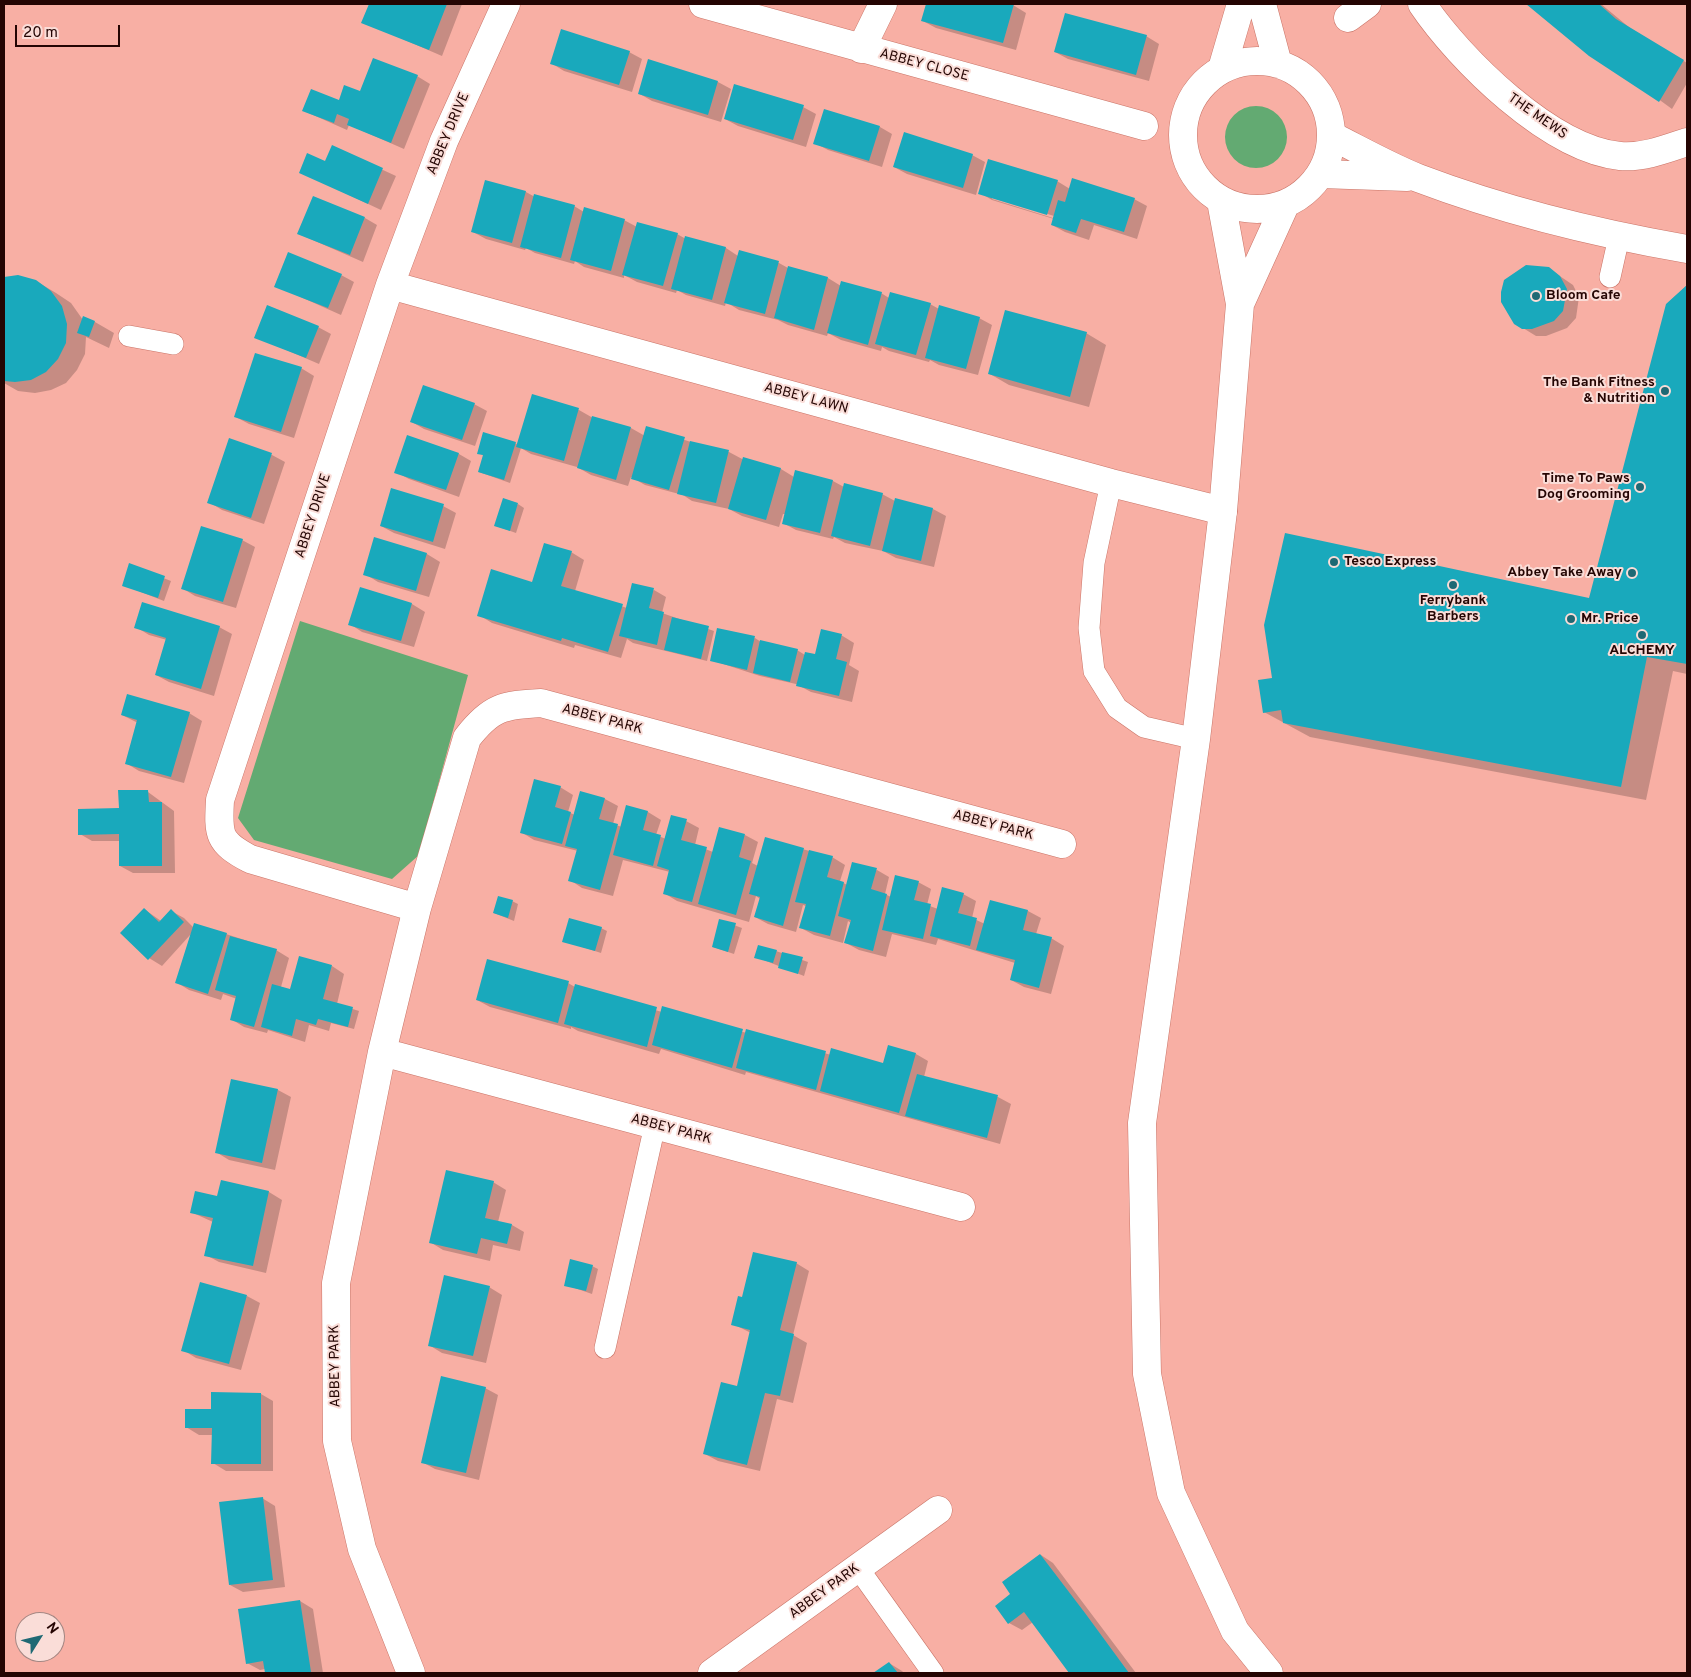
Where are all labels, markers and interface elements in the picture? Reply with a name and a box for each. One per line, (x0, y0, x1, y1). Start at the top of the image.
scale bar (18, 15, 122, 47)
text: 20 m (23, 24, 58, 43)
street label: ABBEY CLOSE (878, 46, 970, 86)
street label: ABBEY DRIVE (424, 90, 474, 178)
street label: THE MEWS (1504, 90, 1570, 144)
place label: Bloom Cafe (1546, 288, 1621, 304)
marker: Bloom Cafe (1530, 290, 1542, 302)
place label: The Bank Fitness & Nutrition (1543, 375, 1655, 408)
street label: ABBEY LAWN (762, 380, 850, 418)
marker: The Bank Fitness & Nutrition (1659, 385, 1671, 397)
place label: Time To Paws Dog Grooming (1537, 471, 1630, 504)
street label: ABBEY DRIVE (292, 472, 336, 560)
marker: Time To Paws Dog Grooming (1634, 481, 1646, 493)
place label: Tesco Express (1344, 554, 1436, 570)
marker: Tesco Express (1328, 556, 1340, 568)
place label: Abbey Take Away (1507, 565, 1622, 581)
marker: Abbey Take Away (1626, 567, 1638, 579)
marker: Ferrybank Barbers (1447, 579, 1459, 591)
place label: Ferrybank Barbers (1420, 593, 1486, 626)
place label: Mr. Price (1581, 611, 1639, 627)
marker: Mr. Price (1565, 613, 1577, 625)
marker: ALCHEMY (1636, 629, 1648, 641)
place label: ALCHEMY (1609, 643, 1675, 659)
street label: ABBEY PARK (560, 701, 644, 739)
street label: ABBEY PARK (951, 807, 1035, 845)
street label: ABBEY PARK (629, 1111, 713, 1149)
street label: ABBEY PARK (327, 1324, 345, 1408)
street label: ABBEY PARK (786, 1561, 864, 1623)
north arrow (15, 1612, 65, 1662)
text: N (42, 1619, 62, 1638)

